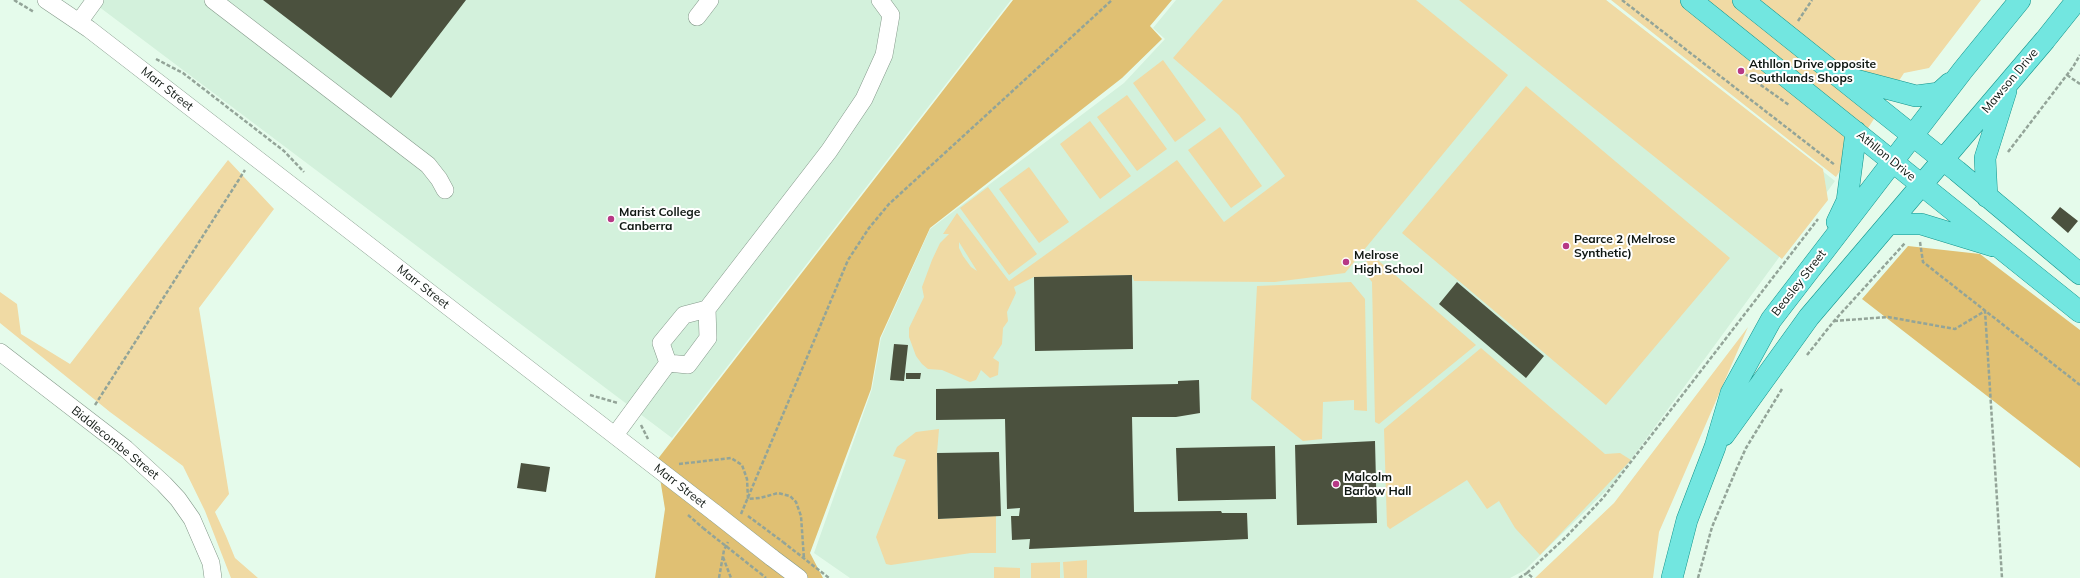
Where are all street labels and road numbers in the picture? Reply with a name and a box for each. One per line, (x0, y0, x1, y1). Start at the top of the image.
street label: Mawson Drive (1979, 46, 2041, 116)
street label: Marr Street (138, 64, 196, 114)
street label: Athllon Drive (1854, 128, 1918, 184)
street label: Beasley Street (1769, 247, 1829, 319)
street label: Marr Street (394, 262, 452, 312)
street label: Biddlecombe Street (68, 403, 162, 483)
street label: Marr Street (651, 461, 709, 511)

